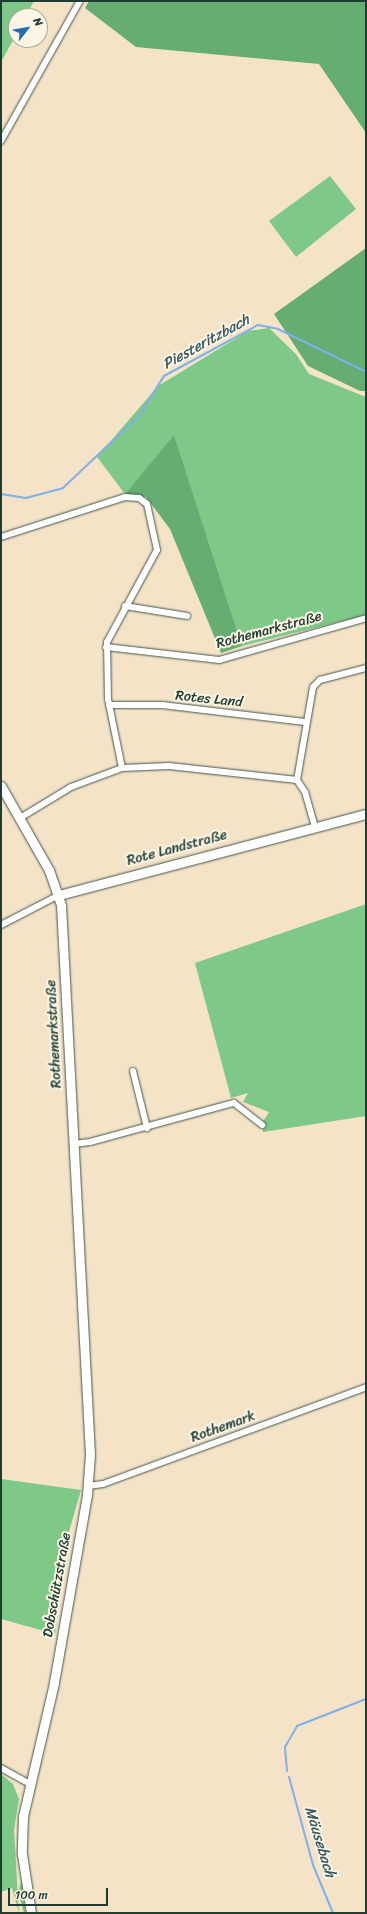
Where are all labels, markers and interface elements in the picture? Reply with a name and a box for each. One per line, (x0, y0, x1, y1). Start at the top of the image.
north arrow (8, 8, 48, 48)
text: N (28, 14, 48, 30)
water label: Piesteritzbach (159, 311, 253, 373)
street label: Rothemarkstraße (214, 608, 324, 652)
street label: Rotes Land (175, 687, 243, 711)
street label: Rote Landstraße (126, 827, 228, 869)
street label: Rothemarkstraße (43, 979, 65, 1089)
street label: Rothemark (189, 1408, 257, 1446)
street label: Dobschützstraße (39, 1531, 75, 1639)
water label: Mäusebach (301, 1804, 339, 1880)
scale bar (10, 1880, 110, 1906)
text: 100 m (15, 1884, 48, 1906)

